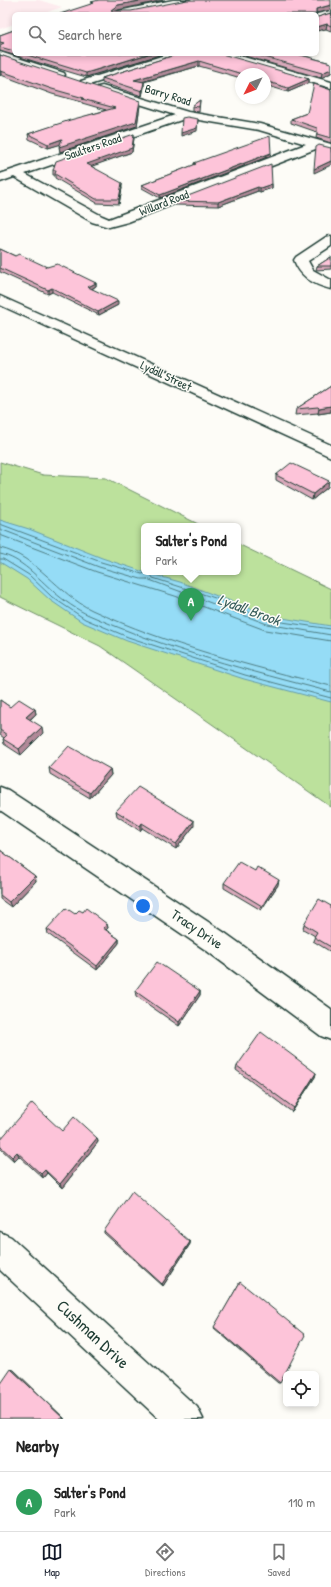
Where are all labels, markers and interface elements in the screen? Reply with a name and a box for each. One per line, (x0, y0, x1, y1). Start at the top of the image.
search box (12, 12, 319, 56)
icon: search (26, 23, 48, 45)
text: Search here (58, 24, 122, 45)
north arrow (235, 68, 271, 104)
street label: Barry Road (143, 79, 194, 110)
street label: Saulters Road (62, 129, 124, 164)
street label: Willard Road (137, 185, 191, 220)
street label: Lydall Street (138, 356, 195, 395)
popup (141, 523, 241, 575)
text: Salter's Pond (155, 530, 227, 551)
text: Park (155, 551, 177, 569)
pin: A (178, 588, 204, 621)
water label: Lydall Brook (215, 589, 285, 631)
your location (133, 896, 153, 916)
street label: Tracy Drive (167, 904, 227, 954)
street label: Cushman Drive (52, 1294, 135, 1373)
map controls (283, 1371, 319, 1407)
button: locate (283, 1371, 319, 1407)
text: Nearby (16, 1434, 59, 1457)
text: Salter's Pond (54, 1482, 125, 1503)
text: A (26, 1493, 32, 1511)
text: 110 m (288, 1493, 315, 1511)
text: Park (54, 1503, 76, 1521)
tab: Map (41, 1541, 63, 1579)
tab: Directions (145, 1541, 186, 1579)
tab: Saved (268, 1541, 290, 1579)

